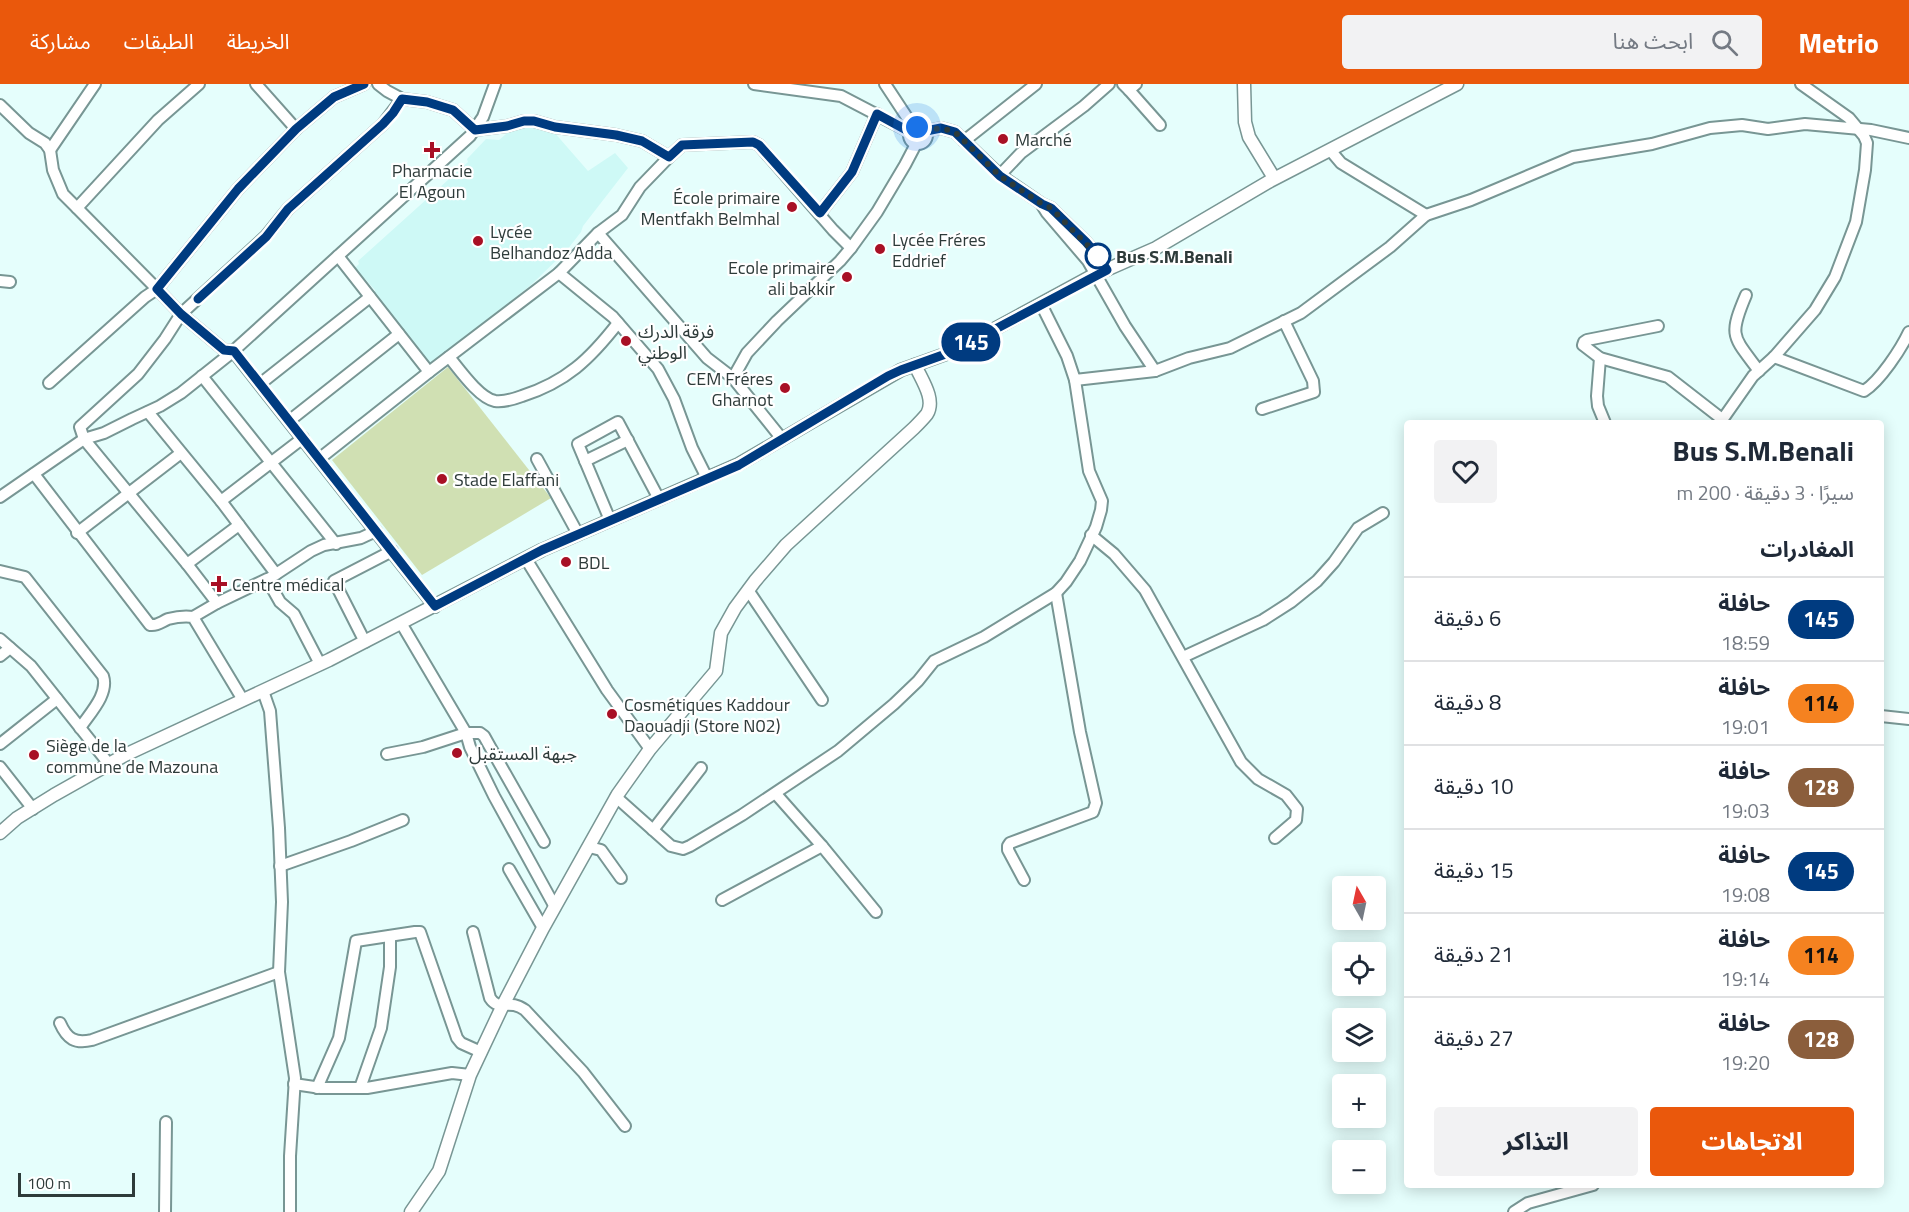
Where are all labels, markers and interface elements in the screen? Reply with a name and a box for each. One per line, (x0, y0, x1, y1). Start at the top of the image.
search box (1342, 15, 1762, 69)
text: Metrio (1798, 21, 1879, 64)
text: ابحث هنا (1612, 24, 1693, 58)
text: مشاركة (30, 25, 91, 57)
text: الطبقات (124, 25, 194, 57)
text: الخريطة (227, 25, 290, 57)
icon: search (1708, 26, 1741, 59)
your location (902, 112, 932, 142)
place label: Marché (1015, 126, 1072, 153)
marker: Marché (996, 132, 1010, 146)
marker: Pharmacie El Agoun (425, 143, 439, 157)
place label: Pharmacie El Agoun (392, 157, 472, 205)
place label: École primaire Mentfakh Belmhal (641, 184, 780, 232)
marker: École primaire Mentfakh Belmhal (785, 200, 799, 214)
place label: Lycée Belhandoz Adda (490, 218, 613, 266)
place label: Lycée Fréres Eddrief (892, 226, 986, 274)
marker: Lycée Belhandoz Adda (471, 234, 485, 248)
marker: Lycée Fréres Eddrief (873, 242, 887, 256)
marker: Bus S.M.Benali (1085, 243, 1111, 269)
place label: Bus S.M.Benali (1116, 243, 1233, 270)
place label: Ecole primaire ali bakkir (728, 254, 835, 302)
marker: Ecole primaire ali bakkir (840, 270, 854, 284)
place label: فرقة الدرك الوطني (638, 318, 714, 366)
line badge: 145 (936, 322, 1006, 362)
text: 145 (953, 326, 989, 358)
marker: فرقة الدرك الوطني (619, 334, 633, 348)
place label: CEM Fréres Gharnot (686, 365, 774, 413)
marker: CEM Fréres Gharnot (778, 381, 792, 395)
text: Bus S.M.Benali (1673, 429, 1854, 472)
button: heart (1434, 440, 1497, 503)
place label: Stade Elaffani (454, 466, 559, 493)
marker: Stade Elaffani (435, 472, 449, 486)
text: سيرًا · 3 دقيقة · 200 m (1676, 477, 1854, 508)
text: المغادرات (1760, 532, 1854, 566)
place label: BDL (578, 549, 610, 576)
marker: BDL (559, 555, 573, 569)
place label: Centre médical (232, 571, 344, 598)
marker: Centre médical (210, 575, 228, 593)
text: حافلة (1718, 586, 1770, 620)
text: 6 دقيقة (1434, 601, 1501, 635)
text: 145 (1803, 603, 1839, 635)
text: 18:59 (1721, 627, 1770, 658)
text: حافلة (1718, 670, 1770, 704)
text: 8 دقيقة (1434, 685, 1501, 719)
text: 114 (1803, 687, 1839, 719)
place label: Cosmétiques Kaddour Daouadji (Store N02) (624, 691, 790, 739)
marker: Cosmétiques Kaddour Daouadji (Store N02) (605, 707, 619, 721)
text: 19:01 (1721, 711, 1770, 742)
place label: Siège de la commune de Mazouna (46, 732, 218, 780)
place label: جبهة المستقبل (469, 740, 577, 767)
marker: جبهة المستقبل (450, 746, 464, 760)
marker: Siège de la commune de Mazouna (27, 748, 41, 762)
text: حافلة (1718, 754, 1770, 788)
text: 10 دقيقة (1434, 769, 1514, 803)
text: 128 (1803, 771, 1839, 803)
text: 19:03 (1721, 795, 1770, 826)
text: حافلة (1718, 838, 1770, 872)
text: 15 دقيقة (1434, 853, 1514, 887)
text: 145 (1803, 855, 1839, 887)
north arrow (1332, 876, 1386, 930)
map controls (1332, 876, 1386, 1194)
text: 19:08 (1721, 879, 1770, 910)
text: حافلة (1718, 922, 1770, 956)
text: 21 دقيقة (1434, 937, 1514, 971)
text: 114 (1803, 939, 1839, 971)
button: locate (1332, 942, 1386, 996)
text: 19:14 (1721, 963, 1770, 994)
text: حافلة (1718, 1006, 1770, 1040)
button: layers (1332, 1008, 1386, 1062)
text: 27 دقيقة (1434, 1021, 1514, 1055)
text: 128 (1803, 1023, 1839, 1055)
text: 19:20 (1721, 1047, 1770, 1078)
button: + (1332, 1074, 1386, 1128)
button: التذاكر (1434, 1107, 1638, 1176)
button: الاتجاهات (1650, 1107, 1854, 1176)
button: − (1332, 1140, 1386, 1194)
scale bar (18, 1170, 135, 1198)
text: 100 m (27, 1171, 71, 1195)

